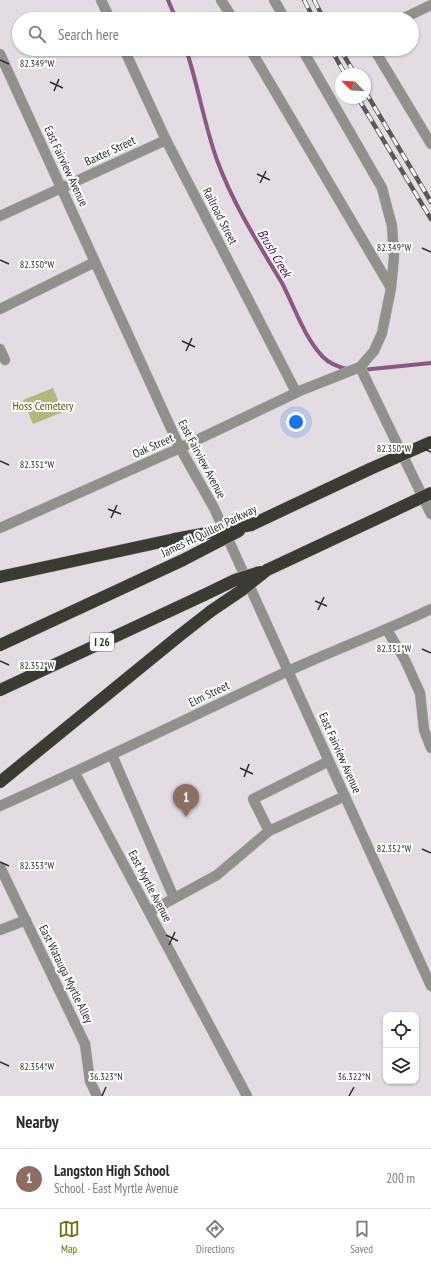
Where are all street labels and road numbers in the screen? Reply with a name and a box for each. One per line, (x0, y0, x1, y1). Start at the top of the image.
street label: East Fairview Avenue (41, 123, 92, 208)
street label: Baxter Street (82, 132, 138, 169)
street label: Railroad Street (200, 185, 241, 247)
street label: East Fairview Avenue (175, 417, 230, 501)
street label: Oak Street (130, 430, 176, 461)
street label: James H. Quillen Parkway (158, 501, 259, 561)
road number: I 26 (90, 633, 114, 651)
street label: Elm Street (186, 677, 232, 710)
street label: East Fairview Avenue (316, 710, 365, 796)
street label: East Myrtle Avenue (125, 847, 176, 924)
street label: East Watauga Myrtle Alley (36, 922, 97, 1026)

